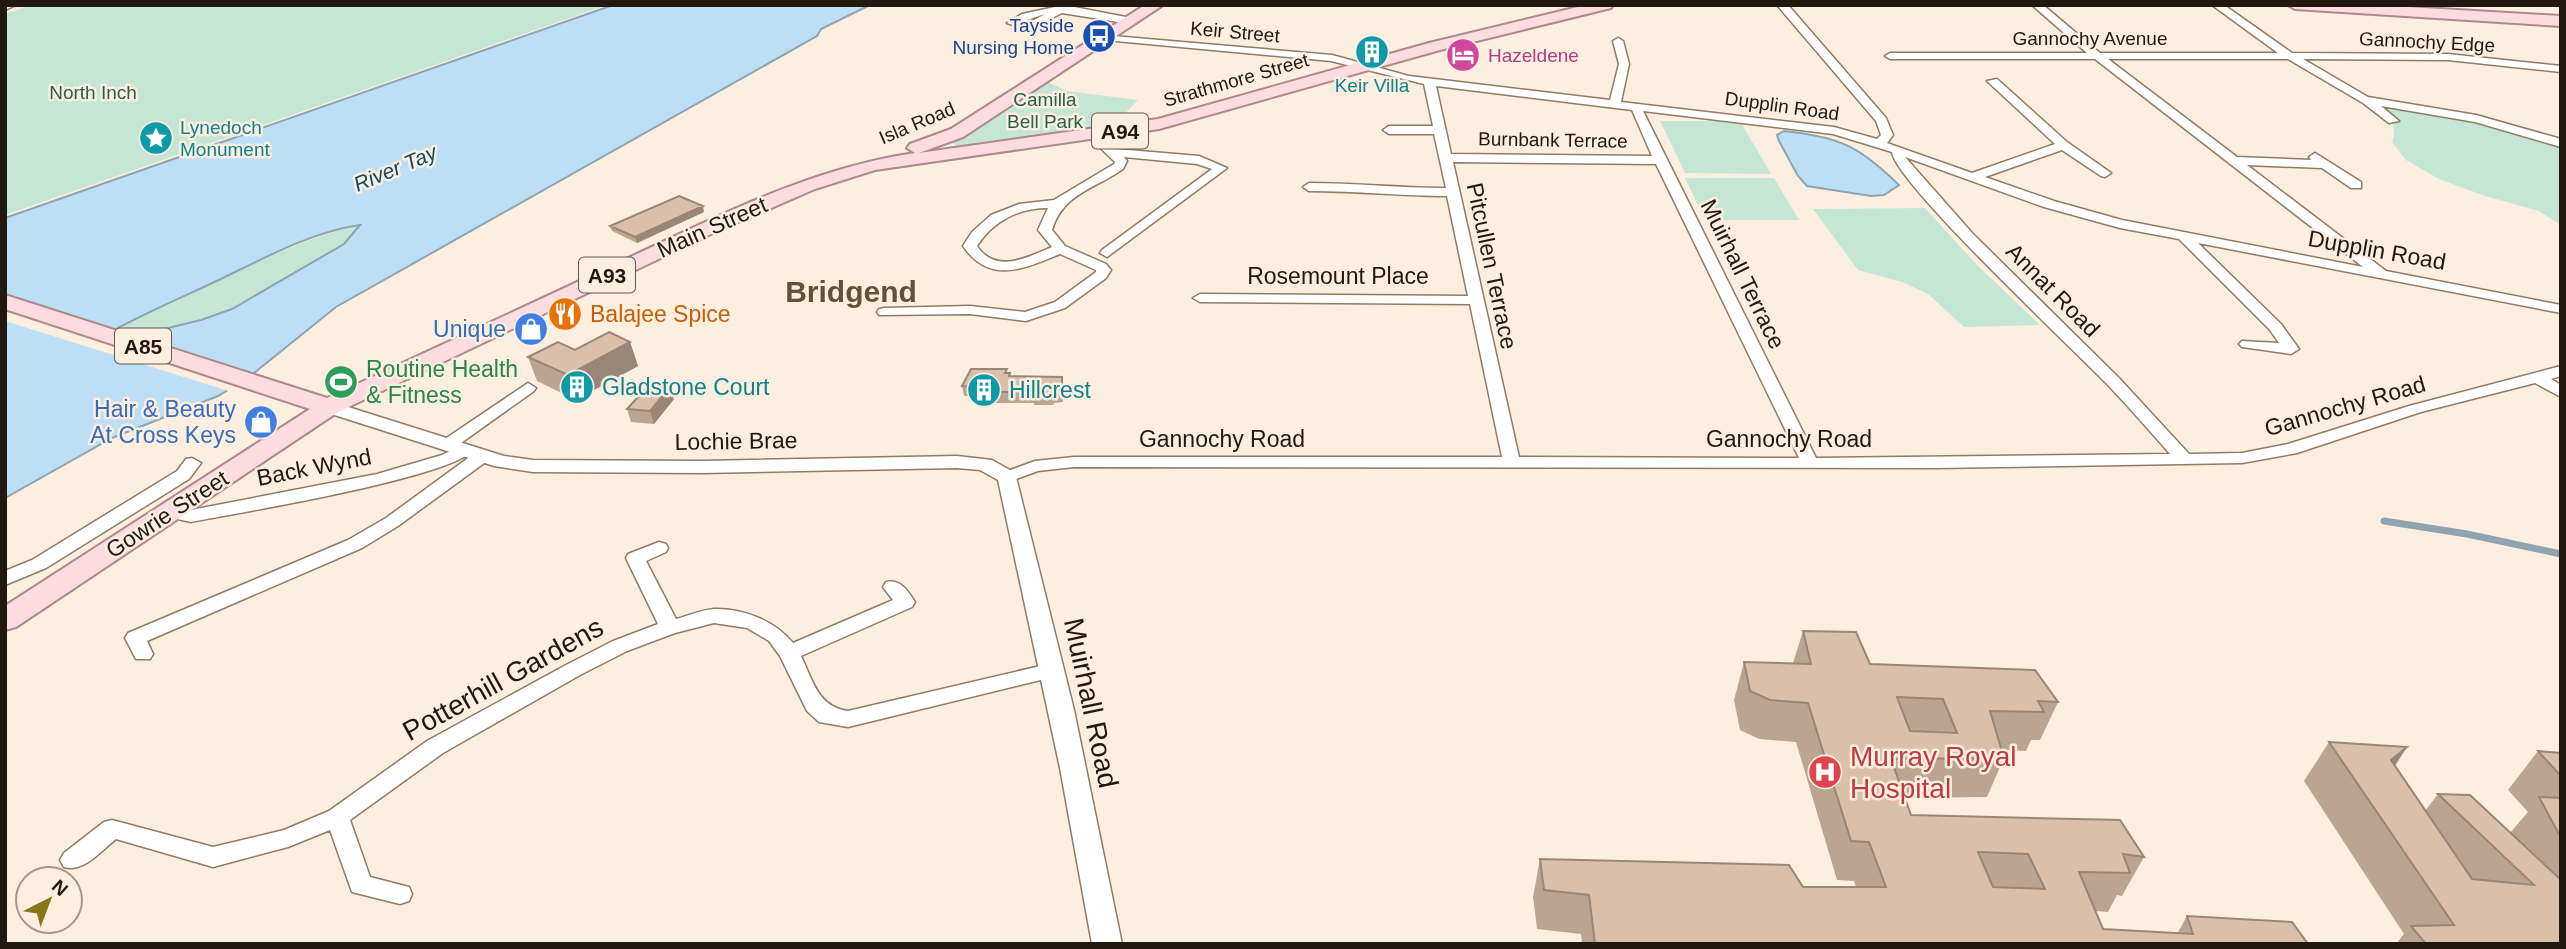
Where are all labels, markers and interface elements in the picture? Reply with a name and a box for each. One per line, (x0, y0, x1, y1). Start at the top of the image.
place label: Tayside Nursing Home (953, 15, 1074, 58)
bus stop icon: Tayside Nursing Home (1080, 17, 1118, 55)
street label: Keir Street (1189, 18, 1281, 46)
street label: Gannochy Avenue (2013, 28, 2167, 49)
street label: Gannochy Edge (2358, 28, 2496, 56)
building icon: Keir Villa (1353, 33, 1391, 71)
hotel icon: Hazeldene (1444, 36, 1482, 74)
place label: Hazeldene (1488, 45, 1579, 66)
street label: Strathmore Street (1161, 49, 1312, 111)
place label: Keir Villa (1335, 75, 1410, 96)
park label: North Inch (49, 82, 137, 103)
street label: Dupplin Road (1724, 88, 1840, 124)
park label: Camilla Bell Park (1007, 89, 1084, 132)
street label: Isla Road (876, 98, 958, 148)
road number: A94 (1092, 114, 1148, 148)
place label: Lynedoch Monument (180, 117, 270, 160)
place icon: Lynedoch Monument (137, 119, 175, 157)
street label: Burnbank Terrace (1478, 128, 1628, 152)
water label: River Tay (350, 140, 441, 196)
street label: Pitcullen Terrace (1462, 180, 1522, 352)
street label: Main Street (653, 191, 772, 263)
street label: Muirhall Terrace (1696, 195, 1790, 353)
street label: Dupplin Road (2306, 225, 2448, 275)
street label: Annat Road (2001, 238, 2105, 342)
road number: A93 (579, 258, 635, 292)
street label: Rosemount Place (1247, 263, 1429, 289)
district label: Bridgend (785, 275, 917, 308)
restaurant icon: Balajee Spice (546, 295, 584, 333)
place label: Balajee Spice (590, 301, 731, 327)
shop icon: Unique (512, 310, 550, 348)
place label: Unique (433, 316, 506, 342)
road number: A85 (115, 328, 171, 364)
place label: Routine Health & Fitness (366, 356, 518, 408)
sports icon: Routine Health & Fitness (322, 363, 360, 401)
building icon: Gladstone Court (558, 368, 596, 406)
building icon: Hillcrest (965, 371, 1003, 409)
street label: Gannochy Road (2262, 371, 2428, 441)
place label: Gladstone Court (602, 374, 770, 400)
place label: Hillcrest (1009, 377, 1091, 403)
place label: Hair & Beauty At Cross Keys (90, 396, 236, 448)
shop icon: Hair & Beauty At Cross Keys (242, 403, 280, 441)
street label: Gannochy Road (1139, 426, 1305, 452)
street label: Gannochy Road (1706, 426, 1872, 452)
street label: Lochie Brae (674, 427, 798, 455)
street label: Back Wynd (255, 443, 373, 491)
street label: Gowrie Street (101, 464, 234, 563)
street label: Potterhill Gardens (397, 611, 609, 747)
street label: Muirhall Road (1058, 615, 1124, 791)
place label: Murray Royal Hospital (1850, 741, 2016, 804)
hospital icon: Murray Royal Hospital (1806, 753, 1844, 791)
north arrow (14, 865, 84, 935)
text: N (48, 875, 72, 900)

